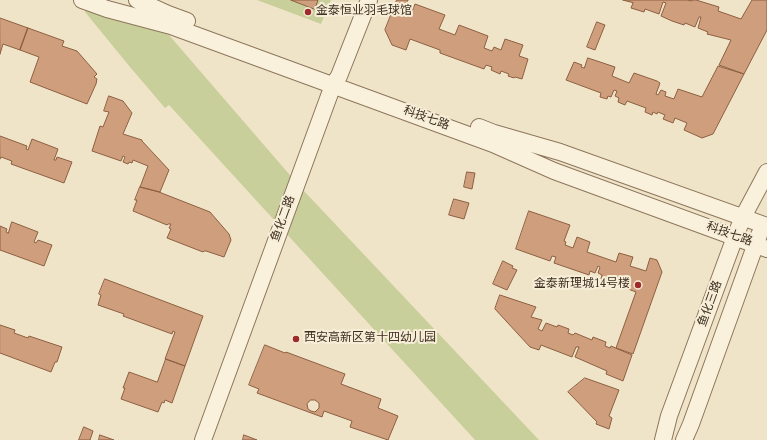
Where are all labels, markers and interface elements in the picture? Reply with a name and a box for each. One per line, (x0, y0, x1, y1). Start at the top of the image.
place label: 金泰恒业羽毛球馆 (316, 5, 412, 19)
marker: 金泰恒业羽毛球馆 (303, 7, 313, 17)
street label: 科技七路 (401, 104, 451, 134)
street label: 鱼化二路 (269, 194, 299, 244)
street label: 科技七路 (704, 220, 754, 250)
place label: 金泰新理城14号楼 (534, 278, 630, 292)
street label: 鱼化三路 (696, 279, 726, 329)
marker: 金泰新理城14号楼 (633, 280, 643, 290)
place label: 西安高新区第十四幼儿园 (304, 332, 436, 346)
marker: 西安高新区第十四幼儿园 (291, 334, 301, 344)

